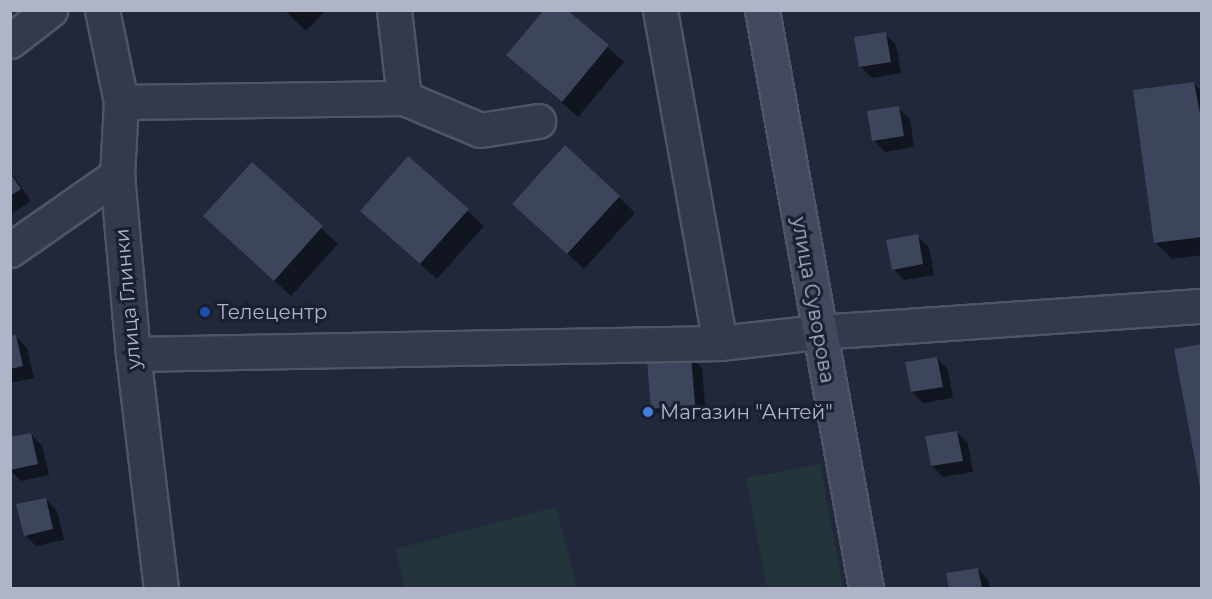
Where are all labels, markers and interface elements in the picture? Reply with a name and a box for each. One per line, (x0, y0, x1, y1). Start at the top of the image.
street label: улица Суворова (787, 215, 839, 385)
street label: улица Глинки (110, 228, 146, 370)
place label: Телецентр (217, 300, 328, 324)
marker: Телецентр (198, 305, 212, 319)
place label: Магазин "Антей" (660, 400, 833, 424)
marker: Магазин "Антей" (641, 405, 655, 419)

